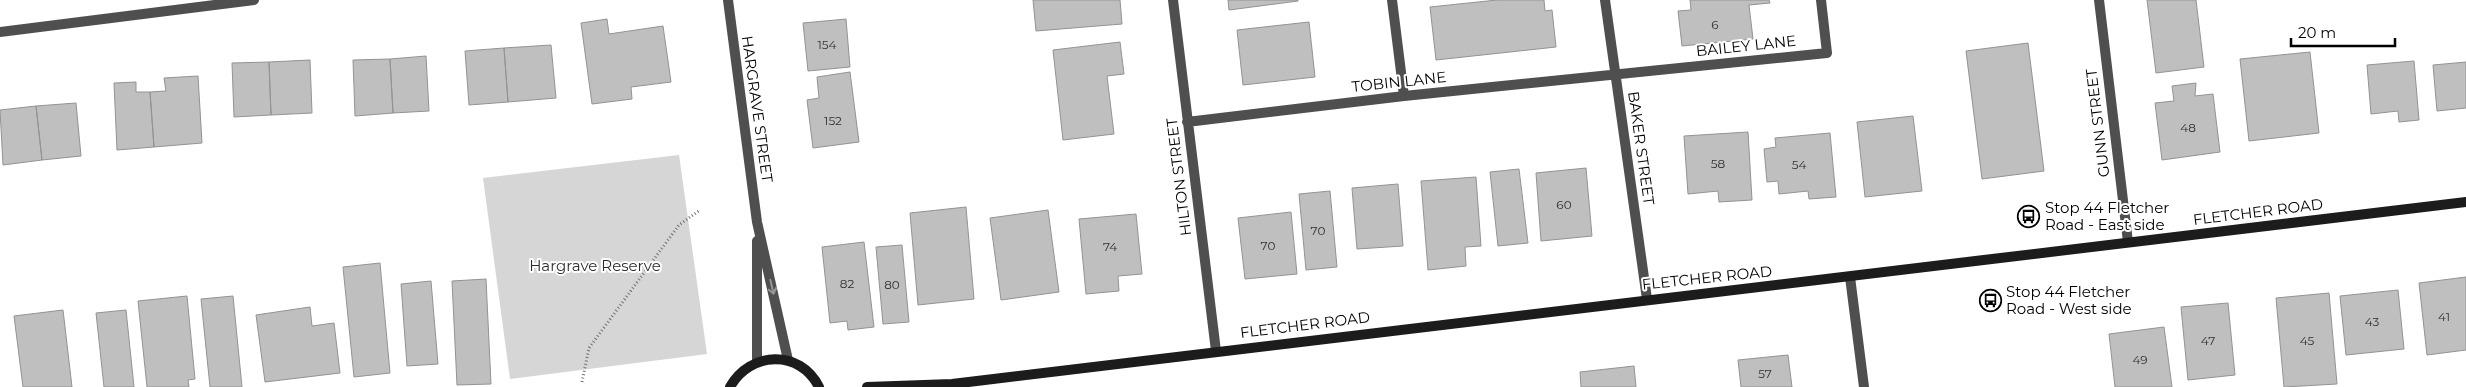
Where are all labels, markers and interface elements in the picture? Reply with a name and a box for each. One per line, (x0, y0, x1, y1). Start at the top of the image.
scale bar (2291, 15, 2395, 47)
house number: 6 (1711, 17, 1719, 32)
text: 20 m (2298, 23, 2336, 42)
street label: BAILEY LANE (1695, 31, 1797, 60)
street label: HARGRAVE STREET (738, 34, 777, 184)
house number: 154 (817, 37, 837, 52)
street label: TOBIN LANE (1351, 67, 1447, 96)
street label: GUNN STREET (2081, 67, 2114, 178)
street label: BAKER STREET (1624, 90, 1659, 206)
house number: 152 (824, 113, 842, 128)
street label: HILTON STREET (1162, 117, 1195, 237)
house number: 48 (2180, 120, 2196, 135)
house number: 58 (1711, 156, 1726, 171)
house number: 54 (1792, 157, 1806, 172)
street label: FLETCHER ROAD (2192, 194, 2324, 229)
house number: 60 (1556, 197, 1572, 212)
place label: Stop 44 Fletcher Road - East side (2045, 198, 2169, 234)
bus stop icon: Stop 44 Fletcher Road - East side (2017, 205, 2041, 229)
house number: 70 (1311, 223, 1325, 238)
house number: 70 (1261, 238, 1275, 253)
house number: 74 (1103, 239, 1117, 254)
park label: Hargrave Reserve (529, 256, 661, 275)
street label: FLETCHER ROAD (1641, 261, 1773, 294)
house number: 82 (840, 276, 854, 291)
house number: 80 (884, 277, 900, 292)
one-way arrow (768, 278, 777, 294)
place label: Stop 44 Fletcher Road - West side (2006, 282, 2132, 318)
bus stop icon: Stop 44 Fletcher Road - West side (1978, 289, 2002, 313)
street label: FLETCHER ROAD (1239, 307, 1371, 342)
house number: 41 (2438, 309, 2450, 324)
house number: 43 (2365, 314, 2379, 329)
house number: 47 (2201, 333, 2215, 348)
house number: 45 (2300, 333, 2315, 348)
house number: 49 (2132, 352, 2148, 367)
house number: 57 (1758, 366, 1772, 381)

